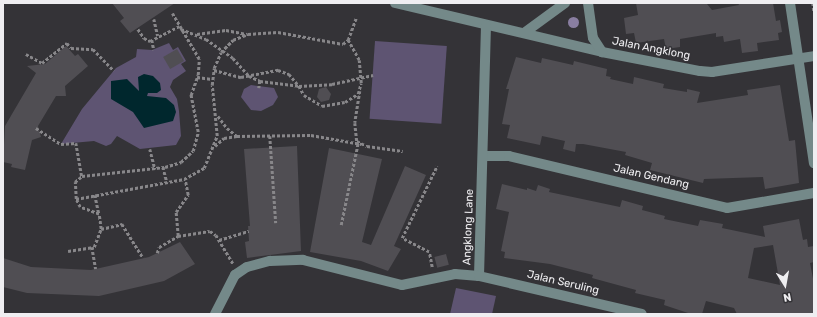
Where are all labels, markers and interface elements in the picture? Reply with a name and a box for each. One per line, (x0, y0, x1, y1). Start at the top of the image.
street label: Jalan Angklong (611, 35, 691, 63)
street label: Jalan Gendang (612, 162, 690, 192)
street label: Angklong Lane (461, 189, 477, 265)
north arrow (765, 265, 805, 305)
street label: Jalan Seruling (526, 268, 600, 298)
text: N (782, 290, 793, 304)

